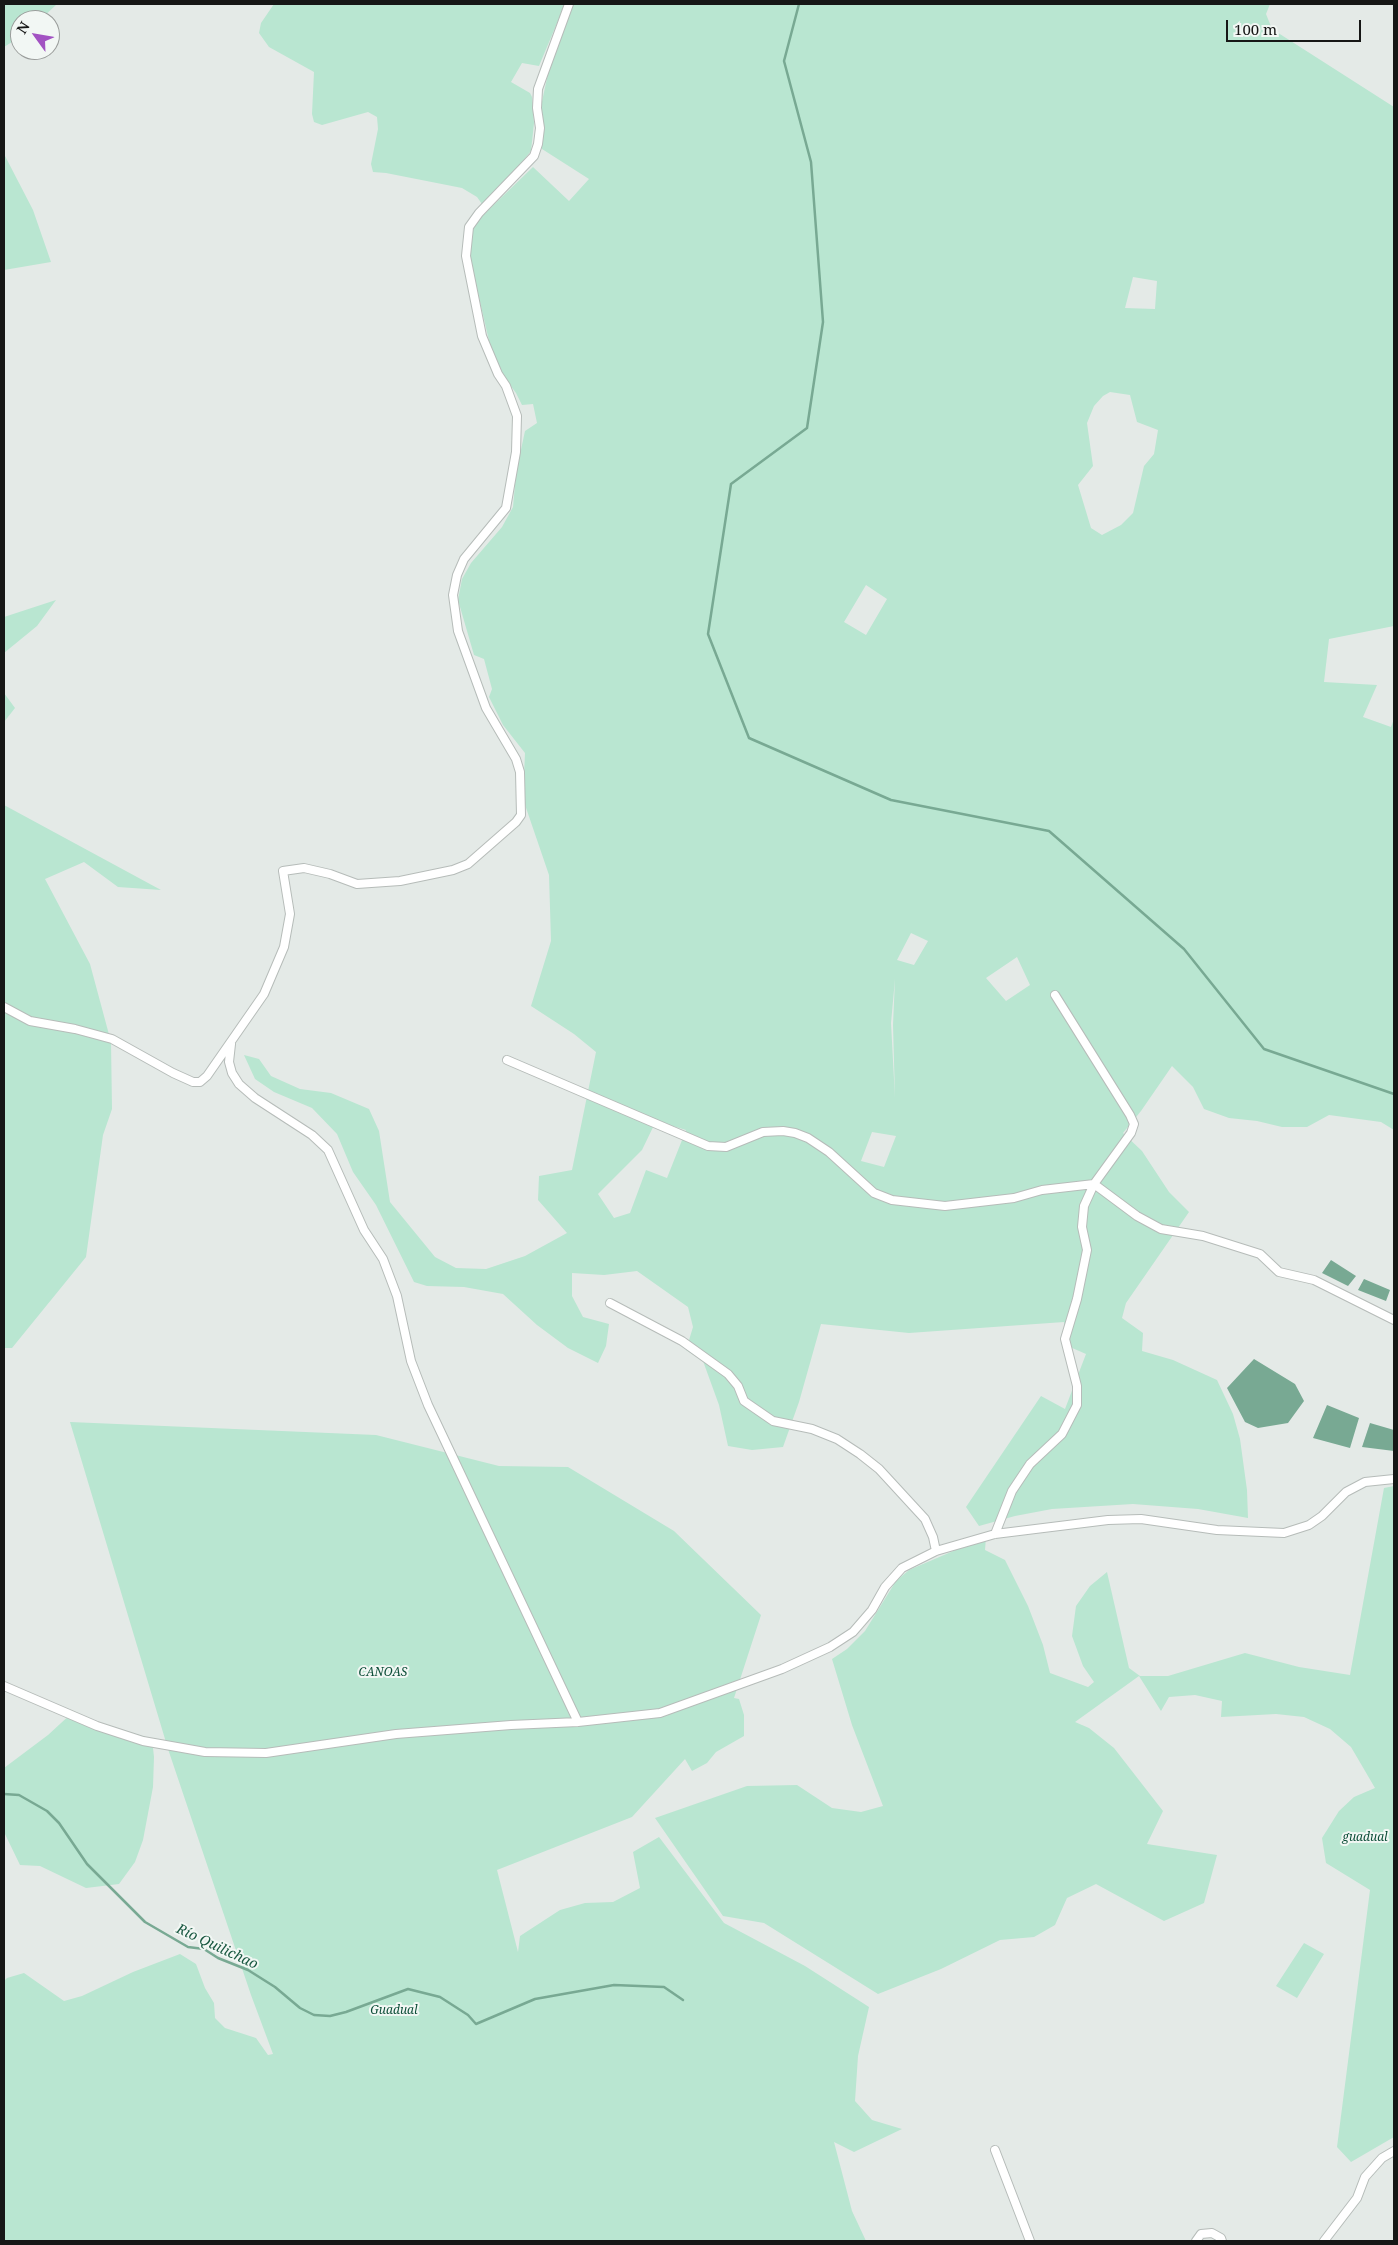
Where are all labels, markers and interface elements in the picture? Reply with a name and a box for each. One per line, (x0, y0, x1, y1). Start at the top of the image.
north arrow (10, 10, 60, 60)
scale bar (1228, 10, 1363, 42)
text: N (12, 18, 34, 37)
text: 100 m (1234, 19, 1277, 39)
park label: CANOAS (359, 1666, 407, 1680)
park label: guadual (1342, 1831, 1388, 1845)
water label: Río Quilichao (174, 1921, 260, 1973)
park label: Guadual (370, 2004, 418, 2018)

